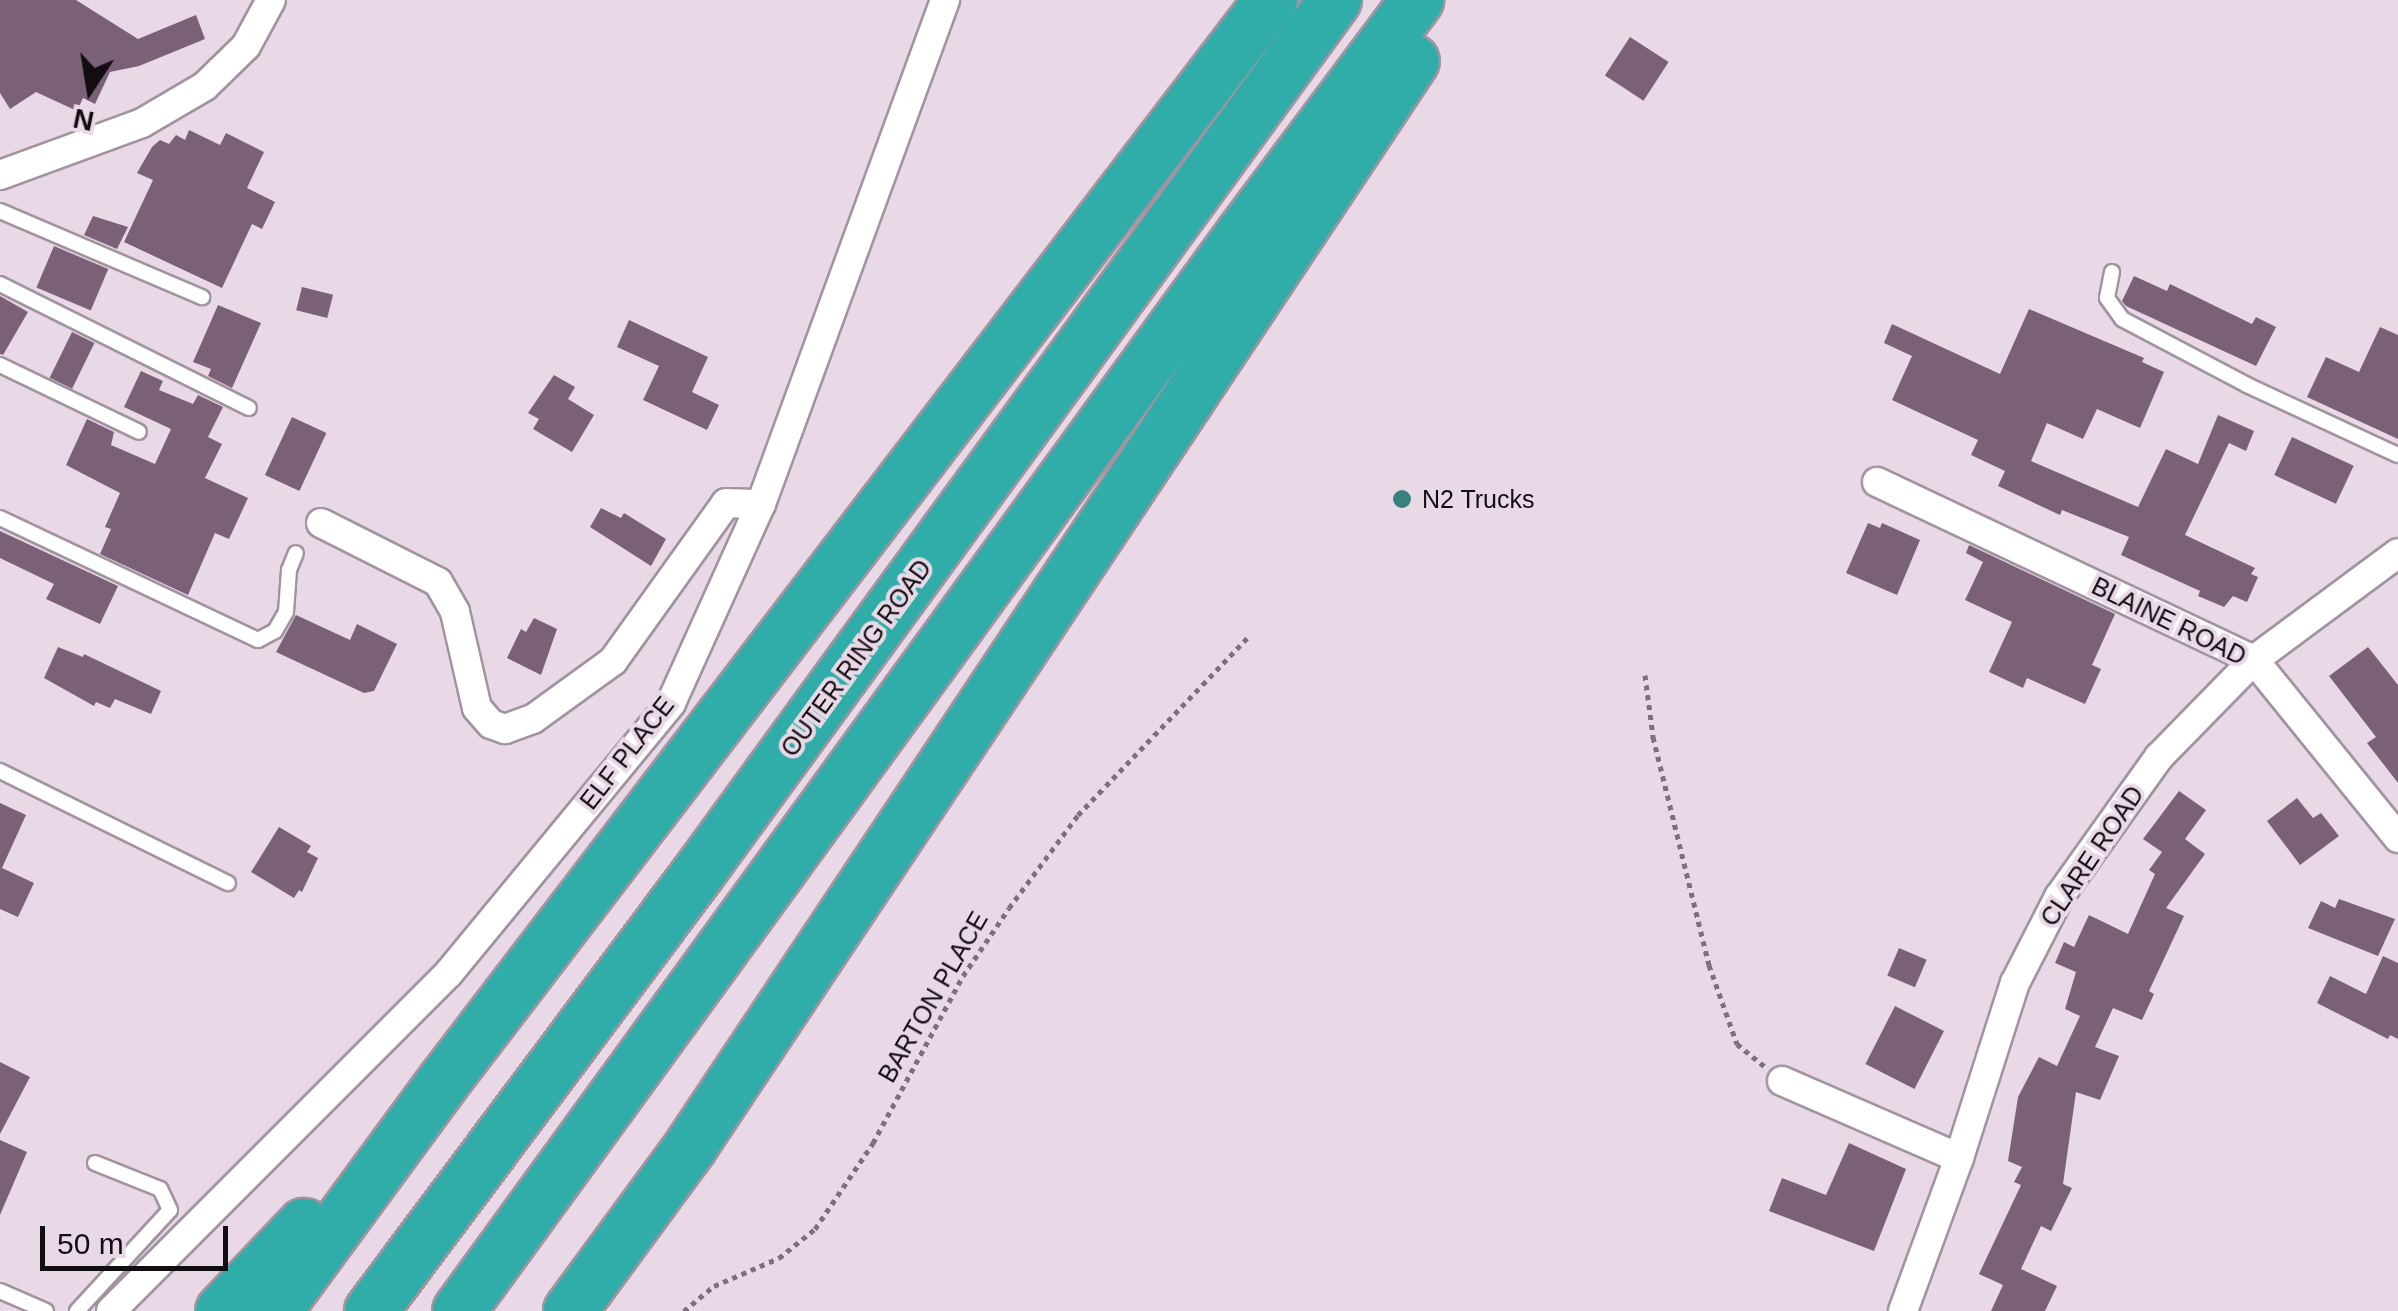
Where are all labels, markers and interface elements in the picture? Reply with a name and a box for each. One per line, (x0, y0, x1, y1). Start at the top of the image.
north arrow (40, 40, 140, 140)
text: N (71, 103, 97, 137)
place label: N2 Trucks (1422, 484, 1535, 514)
marker: N2 Trucks (1391, 488, 1413, 510)
street label: OUTER RING ROAD (774, 554, 938, 762)
street label: BLAINE ROAD (2087, 571, 2251, 671)
street label: ELF PLACE (574, 691, 680, 815)
street label: CLARE ROAD (2034, 780, 2150, 932)
street label: BARTON PLACE (872, 906, 994, 1088)
scale bar (45, 1206, 232, 1268)
text: 50 m (57, 1227, 124, 1260)

